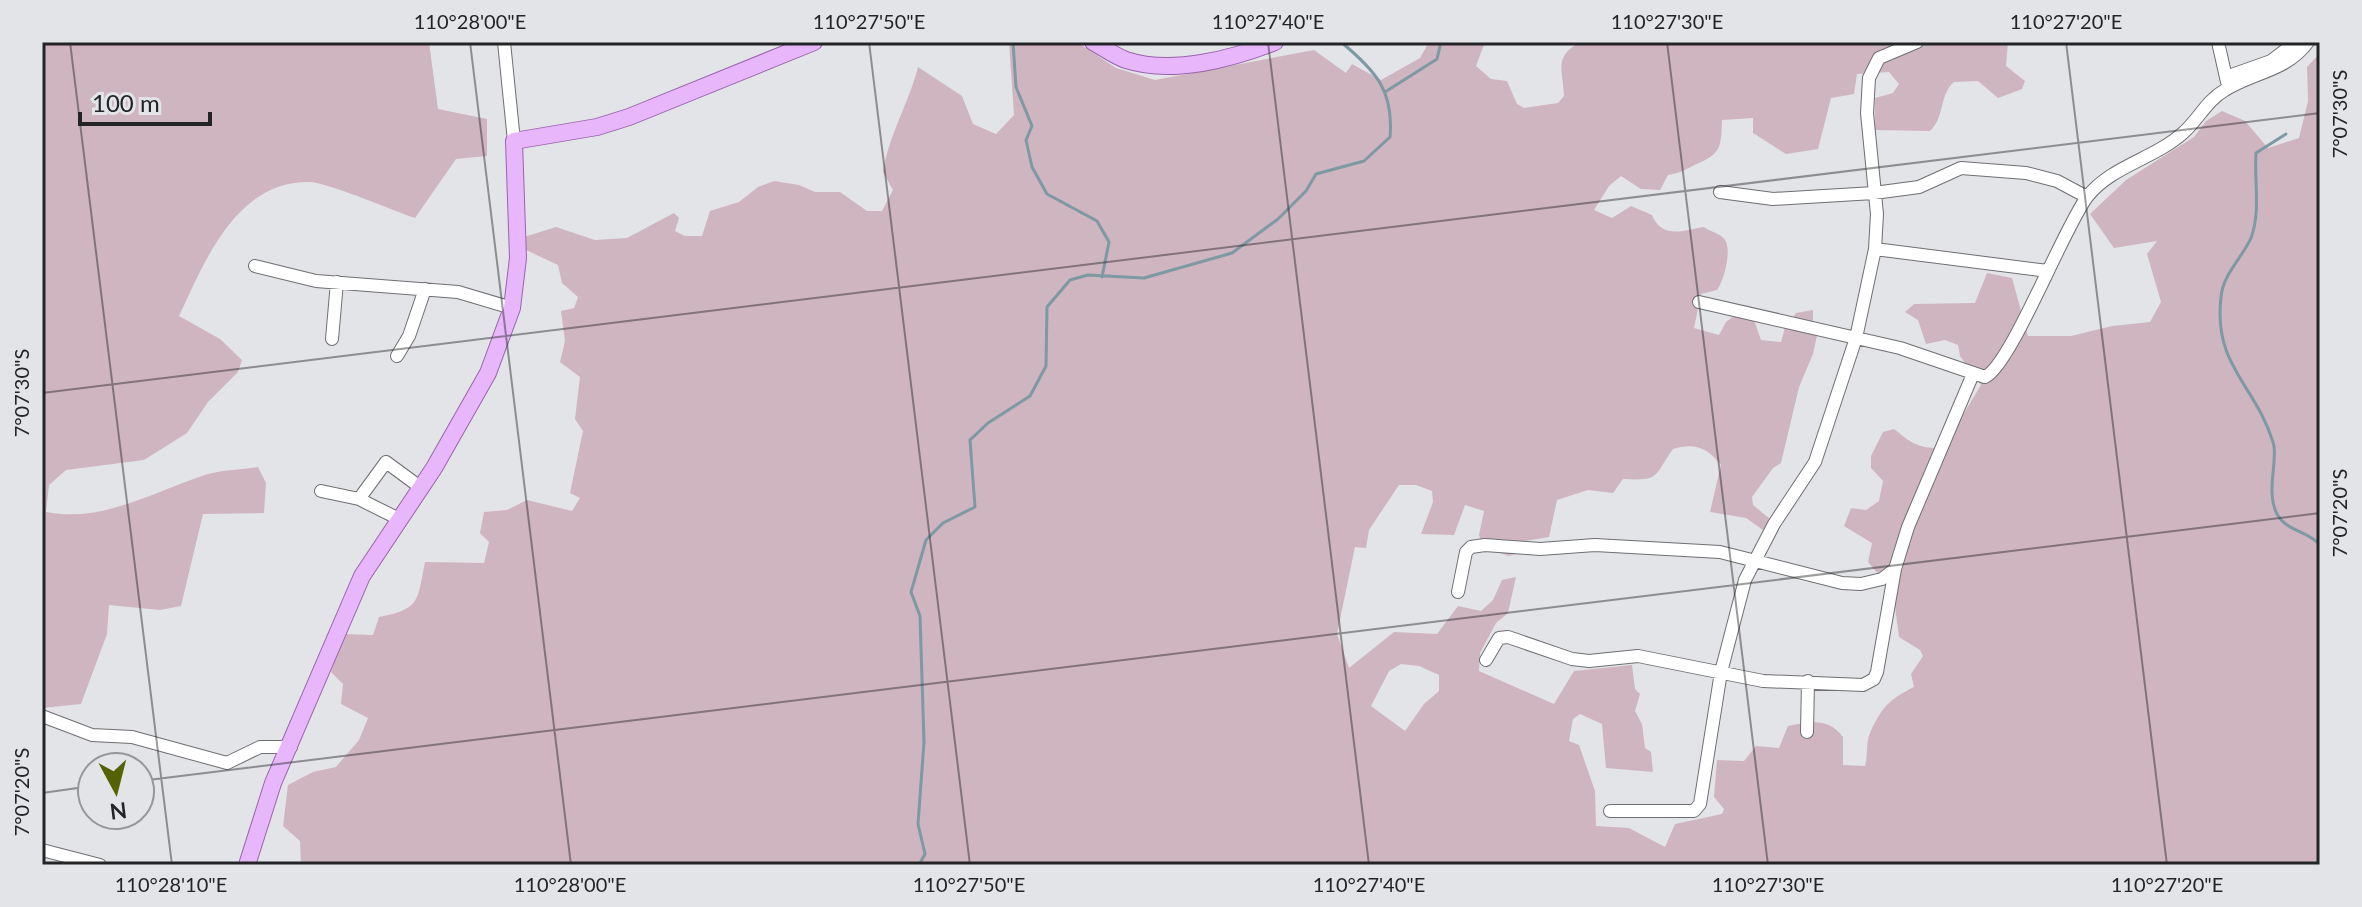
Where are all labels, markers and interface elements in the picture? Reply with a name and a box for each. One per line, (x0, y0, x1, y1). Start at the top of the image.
text: 110°28'00"E (414, 9, 526, 33)
text: 110°27'50"E (813, 9, 925, 33)
text: 110°27'40"E (1212, 9, 1324, 33)
text: 110°27'30"E (1611, 9, 1723, 33)
text: 110°27'20"E (2010, 9, 2122, 33)
text: 7°07'30"S (2327, 70, 2351, 158)
scale bar (80, 76, 210, 126)
text: 100 m (92, 88, 160, 117)
text: 7°07'30"S (9, 349, 33, 437)
text: 7°07'20"S (2327, 469, 2351, 557)
text: 7°07'20"S (9, 748, 33, 836)
north arrow (76, 751, 156, 831)
text: N (108, 797, 129, 826)
text: 110°28'10"E (115, 872, 227, 896)
text: 110°28'00"E (514, 872, 626, 896)
text: 110°27'50"E (913, 872, 1025, 896)
text: 110°27'40"E (1313, 872, 1425, 896)
text: 110°27'30"E (1712, 872, 1824, 896)
text: 110°27'20"E (2111, 872, 2223, 896)

